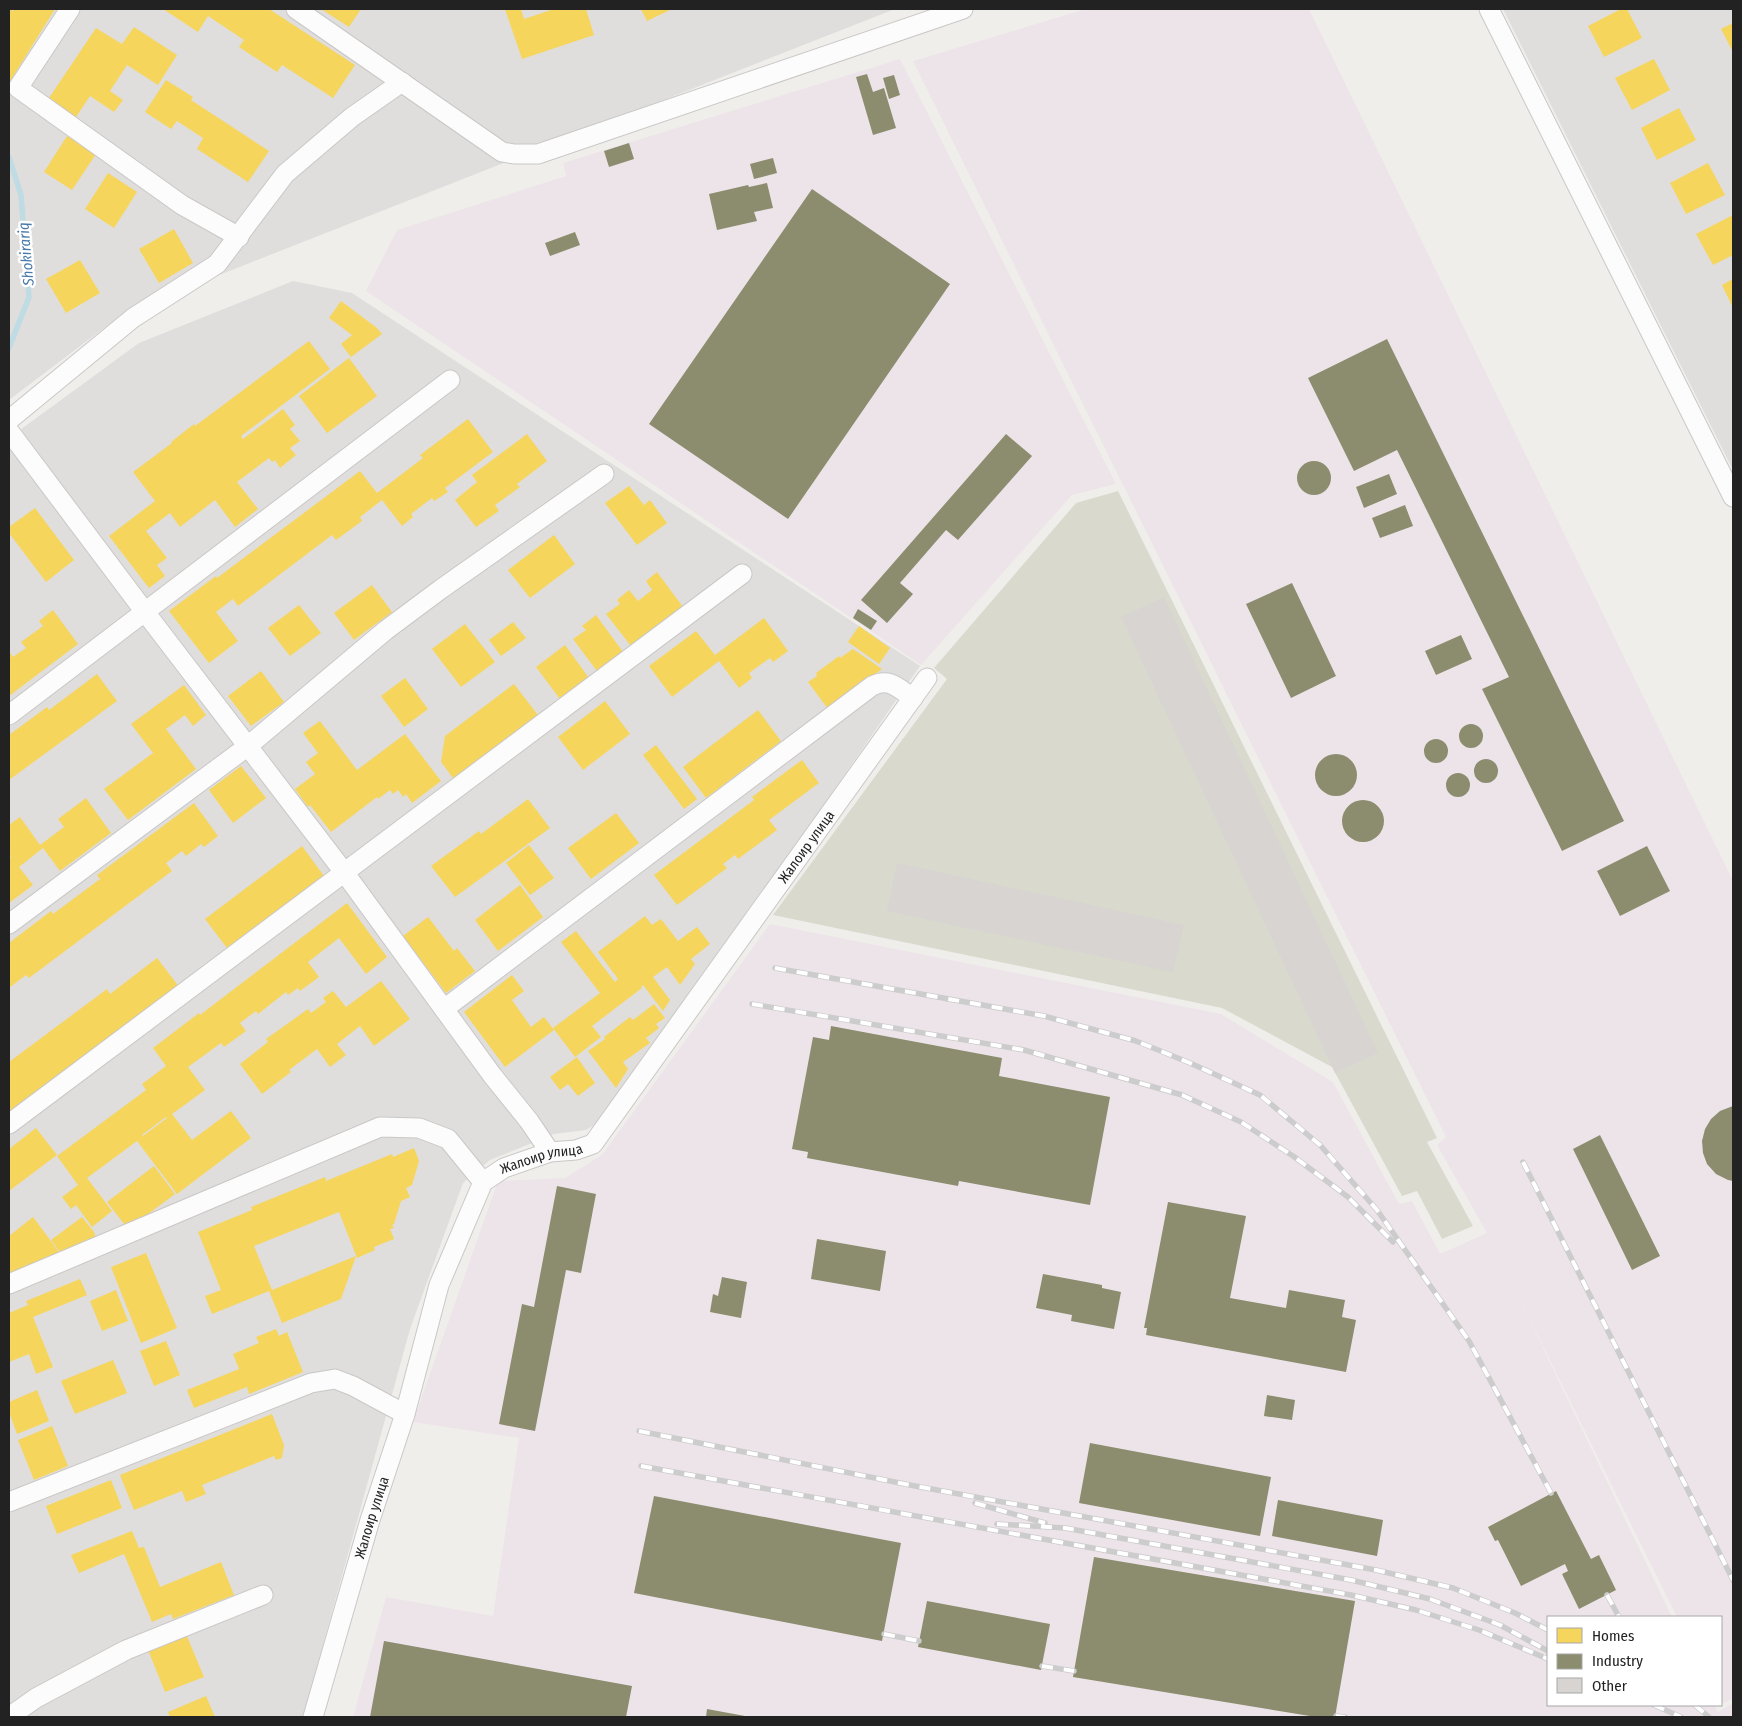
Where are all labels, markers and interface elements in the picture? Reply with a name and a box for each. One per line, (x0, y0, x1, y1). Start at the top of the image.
water label: Shokirariq (14, 221, 38, 287)
street label: Жалоир улица (775, 807, 838, 886)
street label: Жалоир улица (498, 1140, 585, 1178)
street label: Жалоир улица (351, 1474, 393, 1561)
legend (1547, 1616, 1722, 1706)
text: Homes (1592, 1627, 1634, 1645)
text: Industry (1592, 1652, 1643, 1670)
text: Other (1592, 1677, 1628, 1695)

